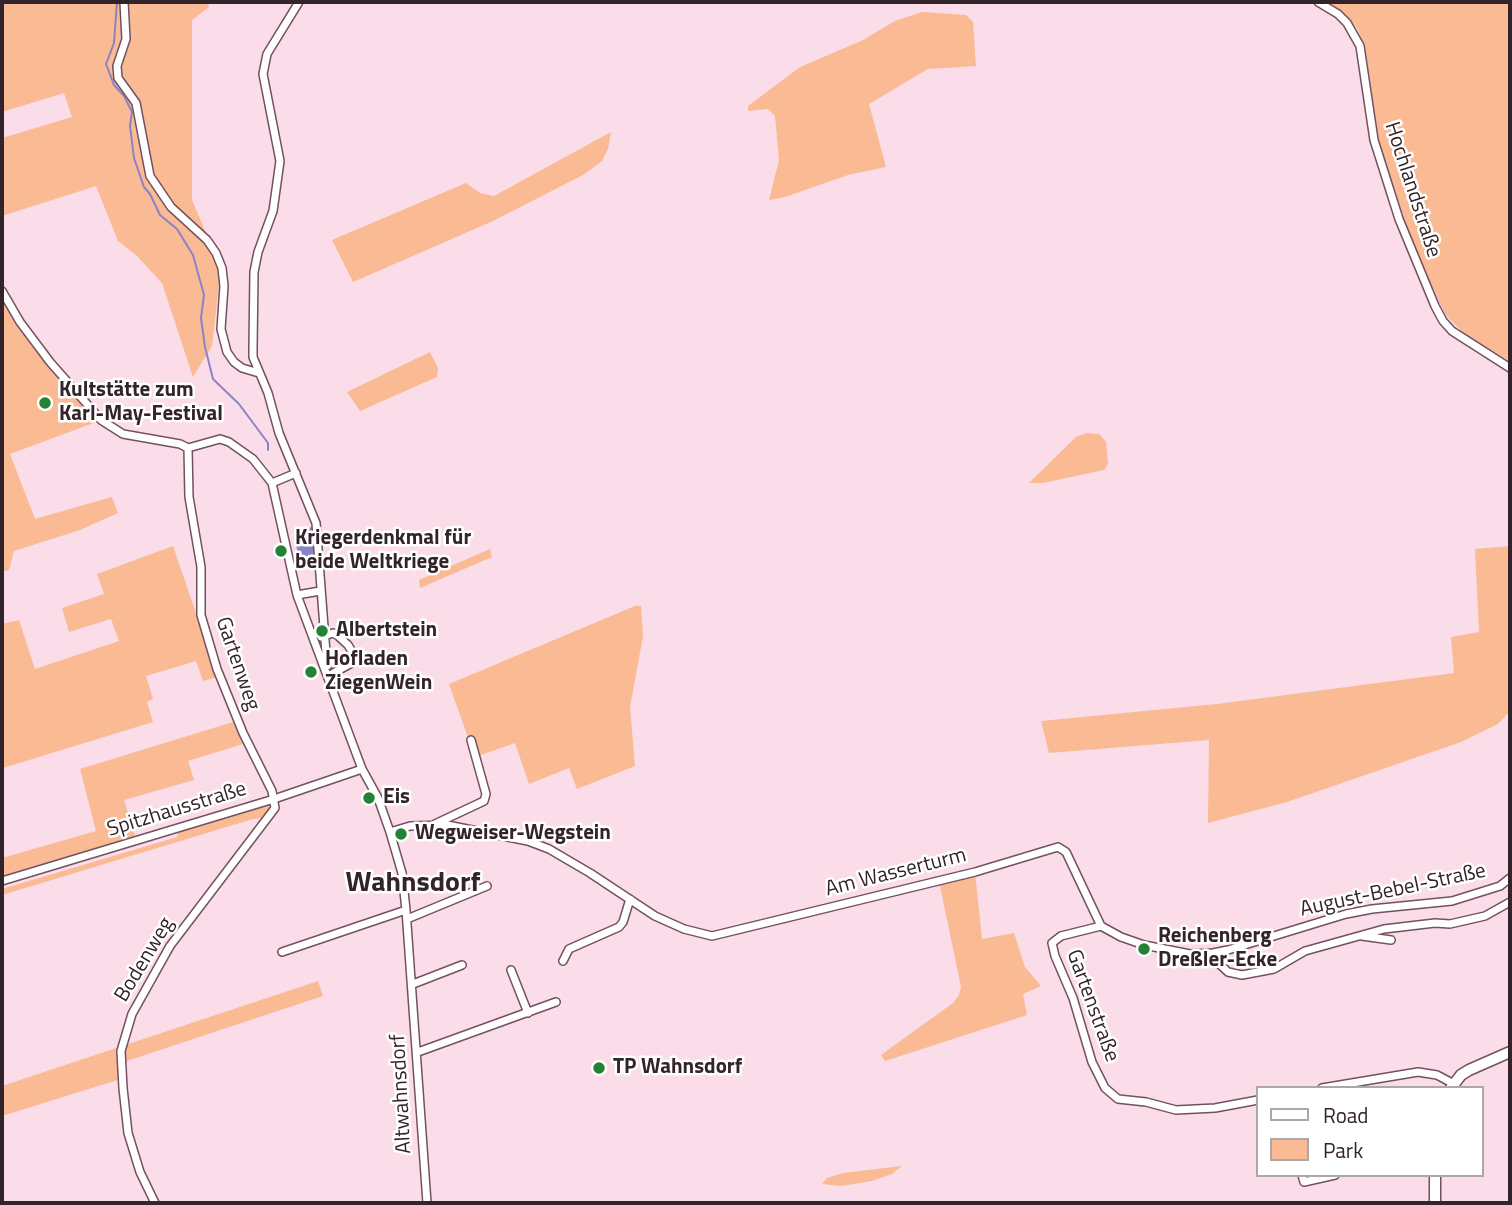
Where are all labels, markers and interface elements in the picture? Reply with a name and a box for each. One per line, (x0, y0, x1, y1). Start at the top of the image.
street label: Hochlandstraße (1378, 119, 1446, 261)
place label: Kultstätte zum Karl-May-Festival (59, 378, 223, 428)
marker: Kultstätte zum Karl-May-Festival (37, 395, 53, 411)
place label: Kriegerdenkmal für beide Weltkriege (295, 526, 471, 576)
marker: Kriegerdenkmal für beide Weltkriege (273, 543, 289, 559)
street label: Gartenweg (209, 614, 265, 714)
place label: Albertstein (336, 618, 437, 644)
marker: Albertstein (314, 623, 330, 639)
place label: Hofladen ZiegenWein (325, 647, 432, 697)
marker: Hofladen ZiegenWein (303, 664, 319, 680)
street label: Spitzhausstraße (104, 777, 250, 843)
place label: Eis (383, 785, 410, 811)
marker: Eis (361, 790, 377, 806)
place label: Wegweiser-Wegstein (415, 821, 611, 847)
marker: Wegweiser-Wegstein (393, 826, 409, 842)
street label: Am Wasserturm (823, 843, 969, 903)
street label: August-Bebel-Straße (1298, 859, 1488, 923)
district label: Wahnsdorf (346, 867, 480, 901)
street label: Bodenweg (110, 913, 180, 1007)
place label: Reichenberg Dreßler-Ecke (1158, 924, 1277, 974)
marker: Reichenberg Dreßler-Ecke (1136, 941, 1152, 957)
street label: Gartenstraße (1060, 946, 1124, 1066)
street label: Altwahnsdorf (386, 1033, 418, 1155)
place label: TP Wahnsdorf (613, 1055, 742, 1081)
marker: TP Wahnsdorf (591, 1060, 607, 1076)
legend (1256, 1086, 1484, 1177)
text: Road (1323, 1099, 1368, 1131)
text: Park (1323, 1134, 1363, 1166)

